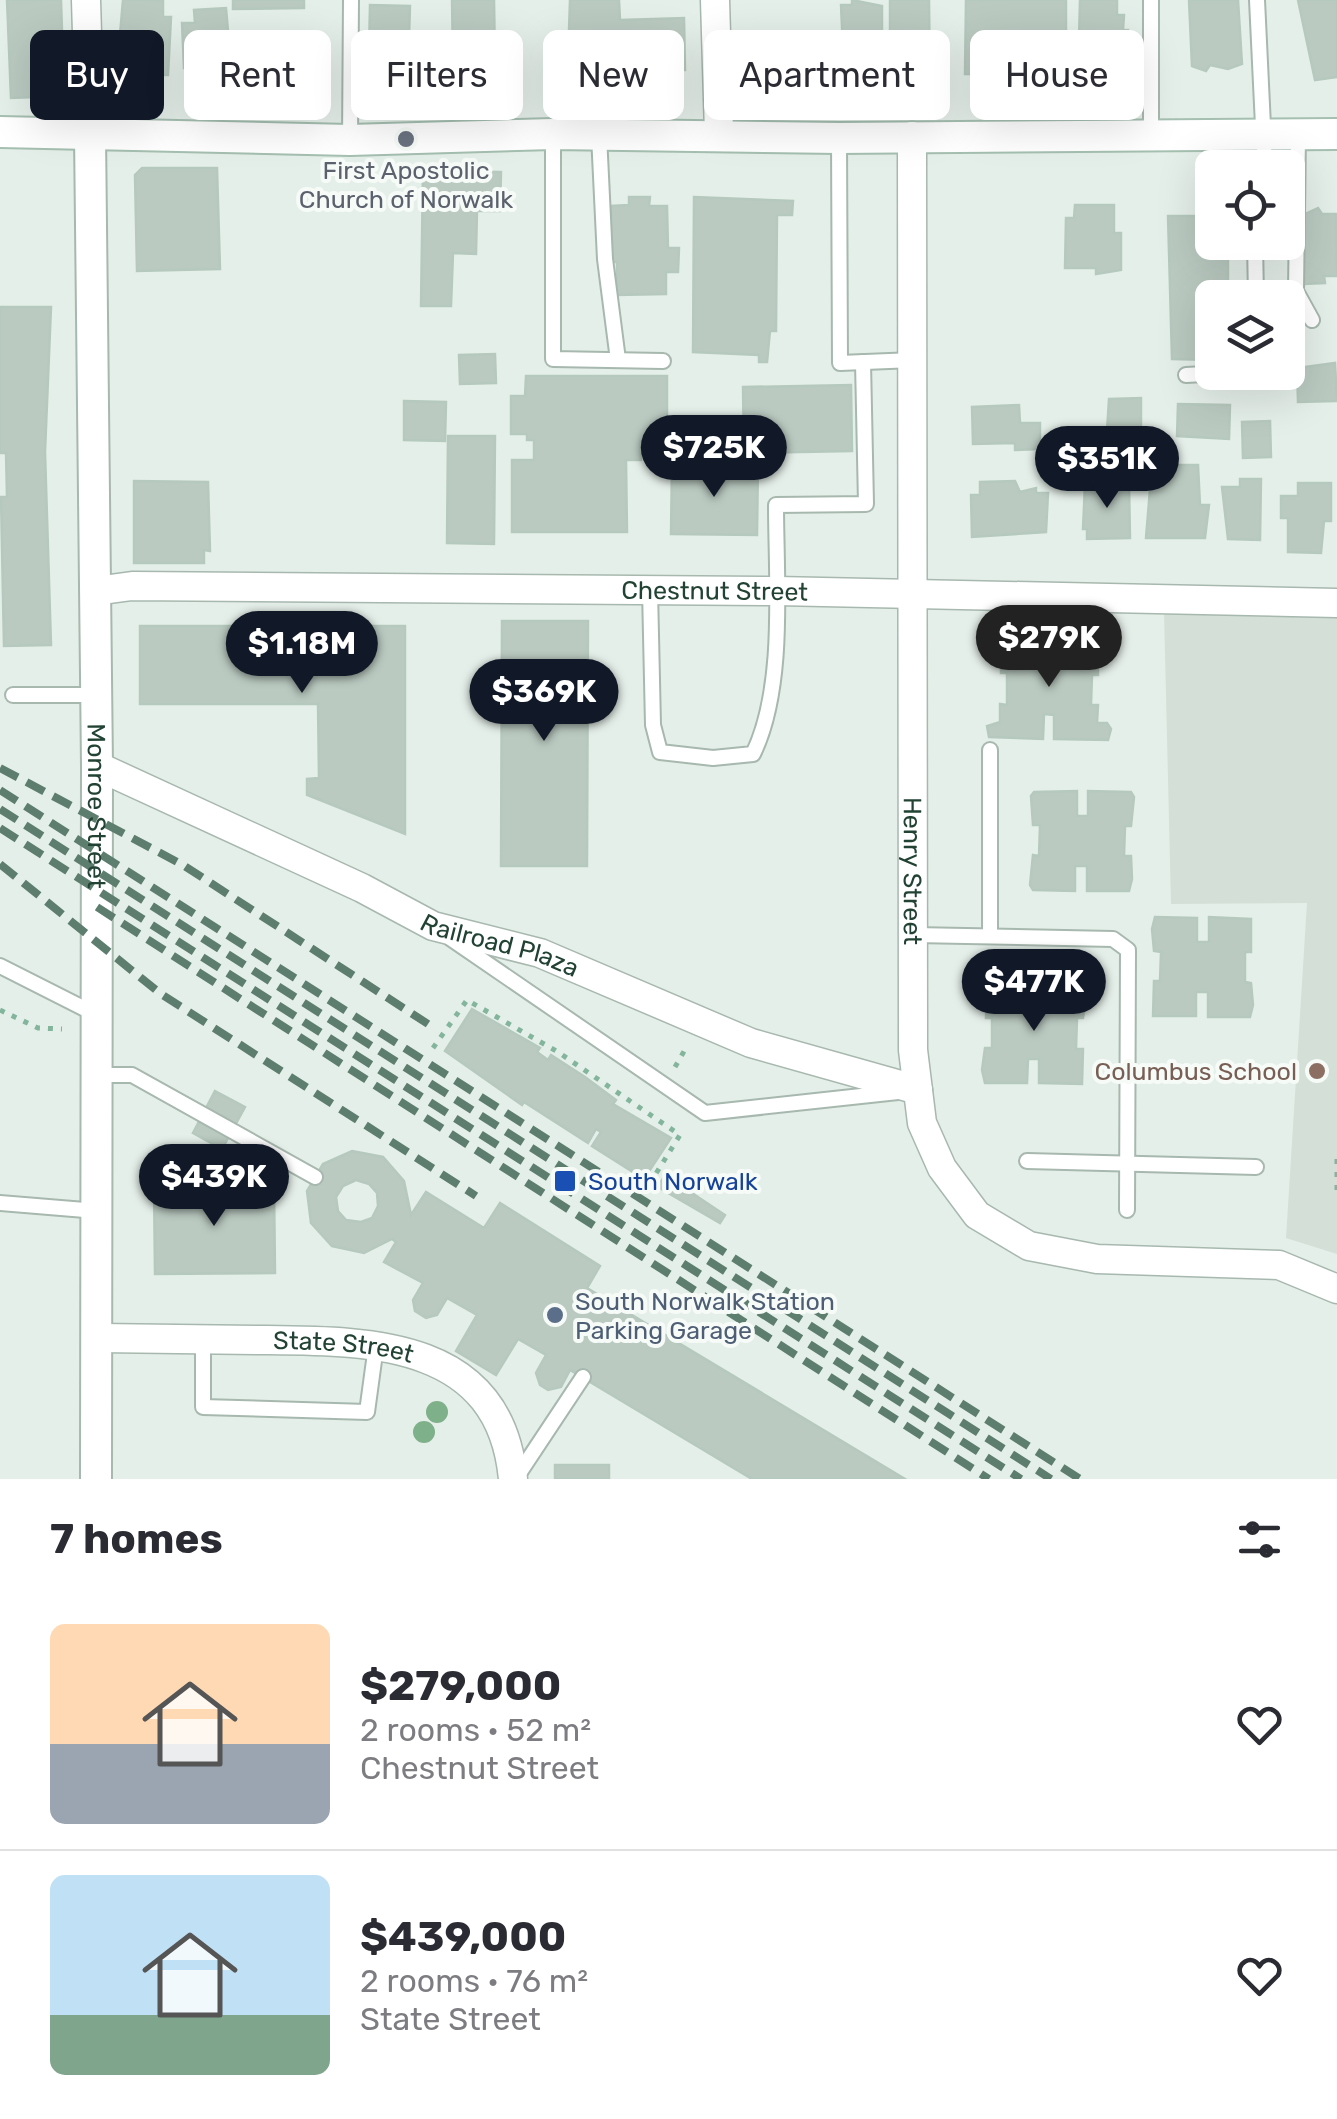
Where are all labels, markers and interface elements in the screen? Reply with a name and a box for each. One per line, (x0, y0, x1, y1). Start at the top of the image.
chip: Buy (30, 30, 164, 120)
chip: Rent (184, 30, 331, 120)
chip: Filters (351, 30, 523, 120)
chip: New (543, 30, 684, 120)
chip: Apartment (704, 30, 950, 120)
chip: House (970, 30, 1144, 120)
marker: First Apostolic Church of Norwalk (395, 128, 417, 150)
map controls (1195, 150, 1305, 390)
button: locate (1195, 150, 1305, 260)
place label: First Apostolic Church of Norwalk (299, 156, 513, 214)
button: layers (1195, 280, 1305, 390)
pin: $725K (644, 415, 784, 500)
pin: $351K (1037, 426, 1177, 511)
text: $725K (663, 428, 765, 466)
text: $351K (1057, 439, 1157, 477)
street label: Chestnut Street (621, 575, 809, 606)
pin: $279K (979, 605, 1119, 690)
pin: $1.18M (221, 611, 383, 696)
text: $279K (998, 618, 1100, 656)
text: $1.18M (248, 624, 356, 662)
pin: $369K (474, 659, 614, 744)
text: $369K (491, 672, 597, 710)
street label: Monroe Street (82, 723, 112, 889)
street label: Henry Street (898, 797, 927, 945)
street label: Railroad Plaza (416, 908, 583, 982)
pin: $477K (964, 949, 1104, 1034)
text: $477K (984, 962, 1084, 1000)
place label: Columbus School (1094, 1057, 1297, 1086)
marker: Columbus School (1306, 1060, 1328, 1082)
pin: $439K (144, 1144, 284, 1229)
text: $439K (161, 1157, 267, 1195)
place label: South Norwalk (588, 1167, 758, 1196)
marker: South Norwalk (552, 1168, 578, 1194)
place label: South Norwalk Station Parking Garage (575, 1287, 835, 1345)
marker: South Norwalk Station Parking Garage (544, 1304, 566, 1326)
street label: State Street (273, 1326, 418, 1368)
icon: filters (1232, 1512, 1287, 1567)
text: 7 homes (50, 1514, 223, 1564)
text: $279,000 (360, 1661, 561, 1711)
icon: home (130, 1664, 250, 1784)
icon: heart (1232, 1697, 1287, 1752)
text: 2 rooms · 52 m² (360, 1711, 591, 1749)
text: Chestnut Street (360, 1749, 599, 1787)
text: $439,000 (360, 1912, 566, 1962)
icon: home (130, 1915, 250, 2035)
icon: heart (1232, 1948, 1287, 2003)
text: 2 rooms · 76 m² (360, 1962, 588, 2000)
text: State Street (360, 2000, 541, 2038)

